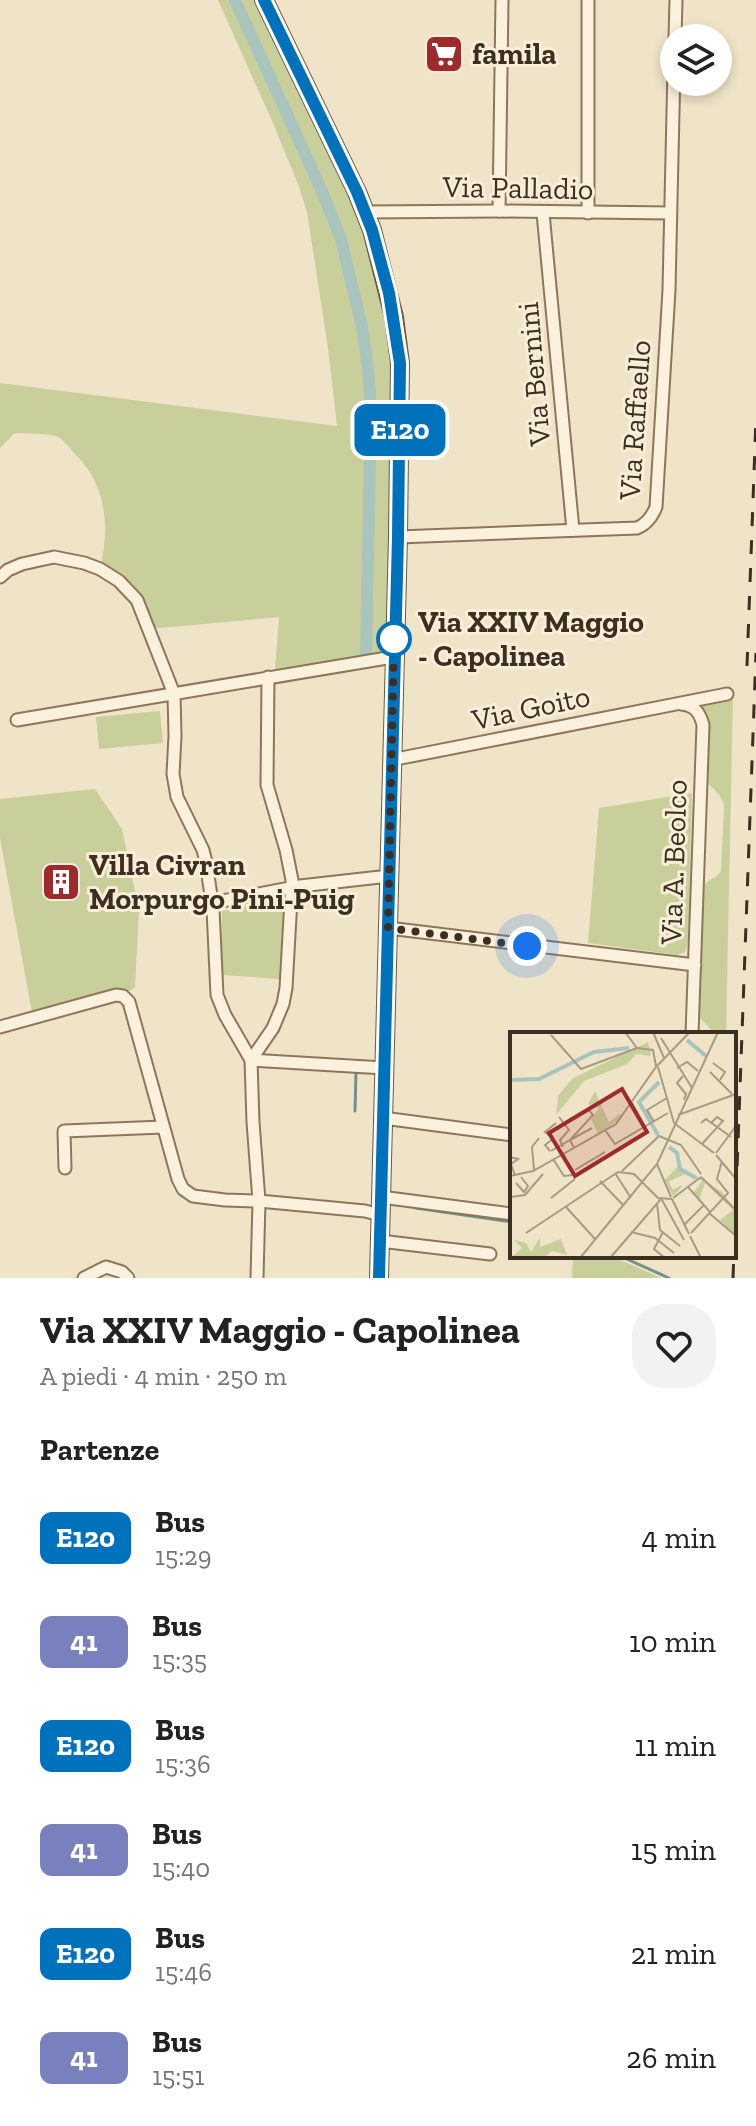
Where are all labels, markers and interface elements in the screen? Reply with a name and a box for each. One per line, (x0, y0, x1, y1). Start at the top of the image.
map controls (660, 24, 732, 96)
button: layers (660, 24, 732, 96)
supermarket icon: famila (423, 33, 465, 75)
place label: famila (472, 36, 556, 72)
street label: Via Palladio (441, 169, 594, 207)
street label: Via Bernini (510, 300, 558, 449)
street label: Via Raffaello (611, 339, 659, 502)
line badge: E120 (344, 404, 456, 456)
text: E120 (370, 413, 430, 446)
place label: Via XXIV Maggio - Capolinea (418, 604, 644, 674)
marker: Via XXIV Maggio - Capolinea (377, 622, 411, 656)
street label: Via Goito (468, 678, 593, 738)
street label: Via A. Beolco (653, 779, 695, 946)
place label: Villa Civran Morpurgo Pini-Puig (89, 847, 354, 917)
building icon: Villa Civran Morpurgo Pini-Puig (40, 861, 82, 903)
your location (507, 926, 547, 966)
inset map (510, 1032, 736, 1258)
button: heart (632, 1304, 716, 1388)
text: Via XXIV Maggio - Capolinea (40, 1307, 520, 1353)
text: A piedi · 4 min · 250 m (40, 1360, 287, 1392)
text: Partenze (40, 1432, 159, 1468)
text: Bus (155, 1504, 205, 1540)
text: 4 min (642, 1520, 716, 1556)
text: E120 (56, 1521, 115, 1554)
text: 15:29 (155, 1540, 211, 1572)
text: Bus (152, 1608, 202, 1644)
text: 10 min (629, 1624, 716, 1660)
text: 41 (70, 1625, 98, 1658)
text: 15:35 (152, 1644, 207, 1676)
text: Bus (155, 1712, 205, 1748)
text: 11 min (635, 1728, 716, 1764)
text: E120 (56, 1729, 115, 1762)
text: 15:36 (155, 1748, 211, 1780)
text: Bus (152, 1816, 202, 1852)
text: 15 min (631, 1832, 716, 1868)
text: 41 (70, 1833, 98, 1866)
text: 15:40 (152, 1852, 210, 1884)
text: Bus (155, 1920, 205, 1956)
text: 21 min (631, 1936, 716, 1972)
text: E120 (56, 1937, 115, 1970)
text: 15:46 (155, 1956, 212, 1988)
text: Bus (152, 2024, 202, 2060)
text: 26 min (626, 2040, 716, 2076)
text: 41 (70, 2041, 98, 2074)
text: 15:51 (152, 2060, 204, 2092)

